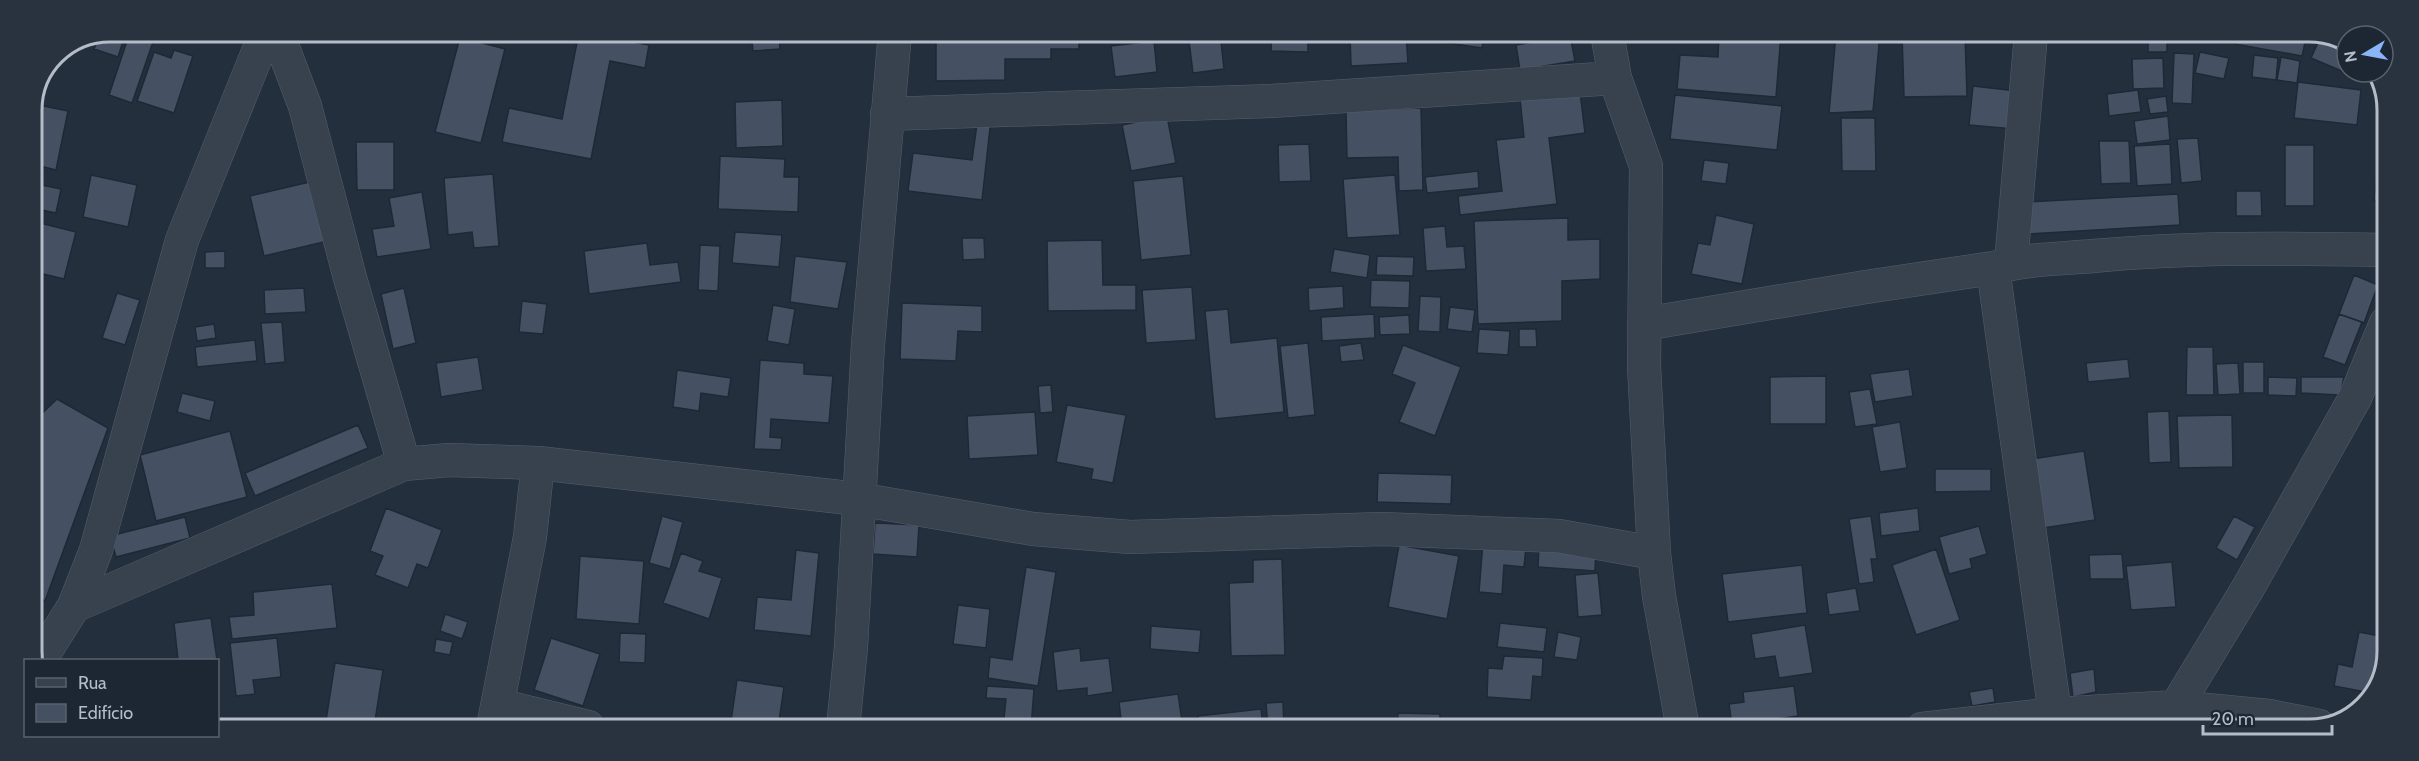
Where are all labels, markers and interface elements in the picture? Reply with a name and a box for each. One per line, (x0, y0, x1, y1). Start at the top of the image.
north arrow (2335, 24, 2395, 84)
text: N (2340, 49, 2361, 64)
legend (24, 659, 219, 737)
text: Rua (78, 672, 107, 694)
scale bar (2203, 698, 2332, 736)
text: Edifício (78, 702, 133, 724)
text: 20 m (2212, 708, 2254, 730)

